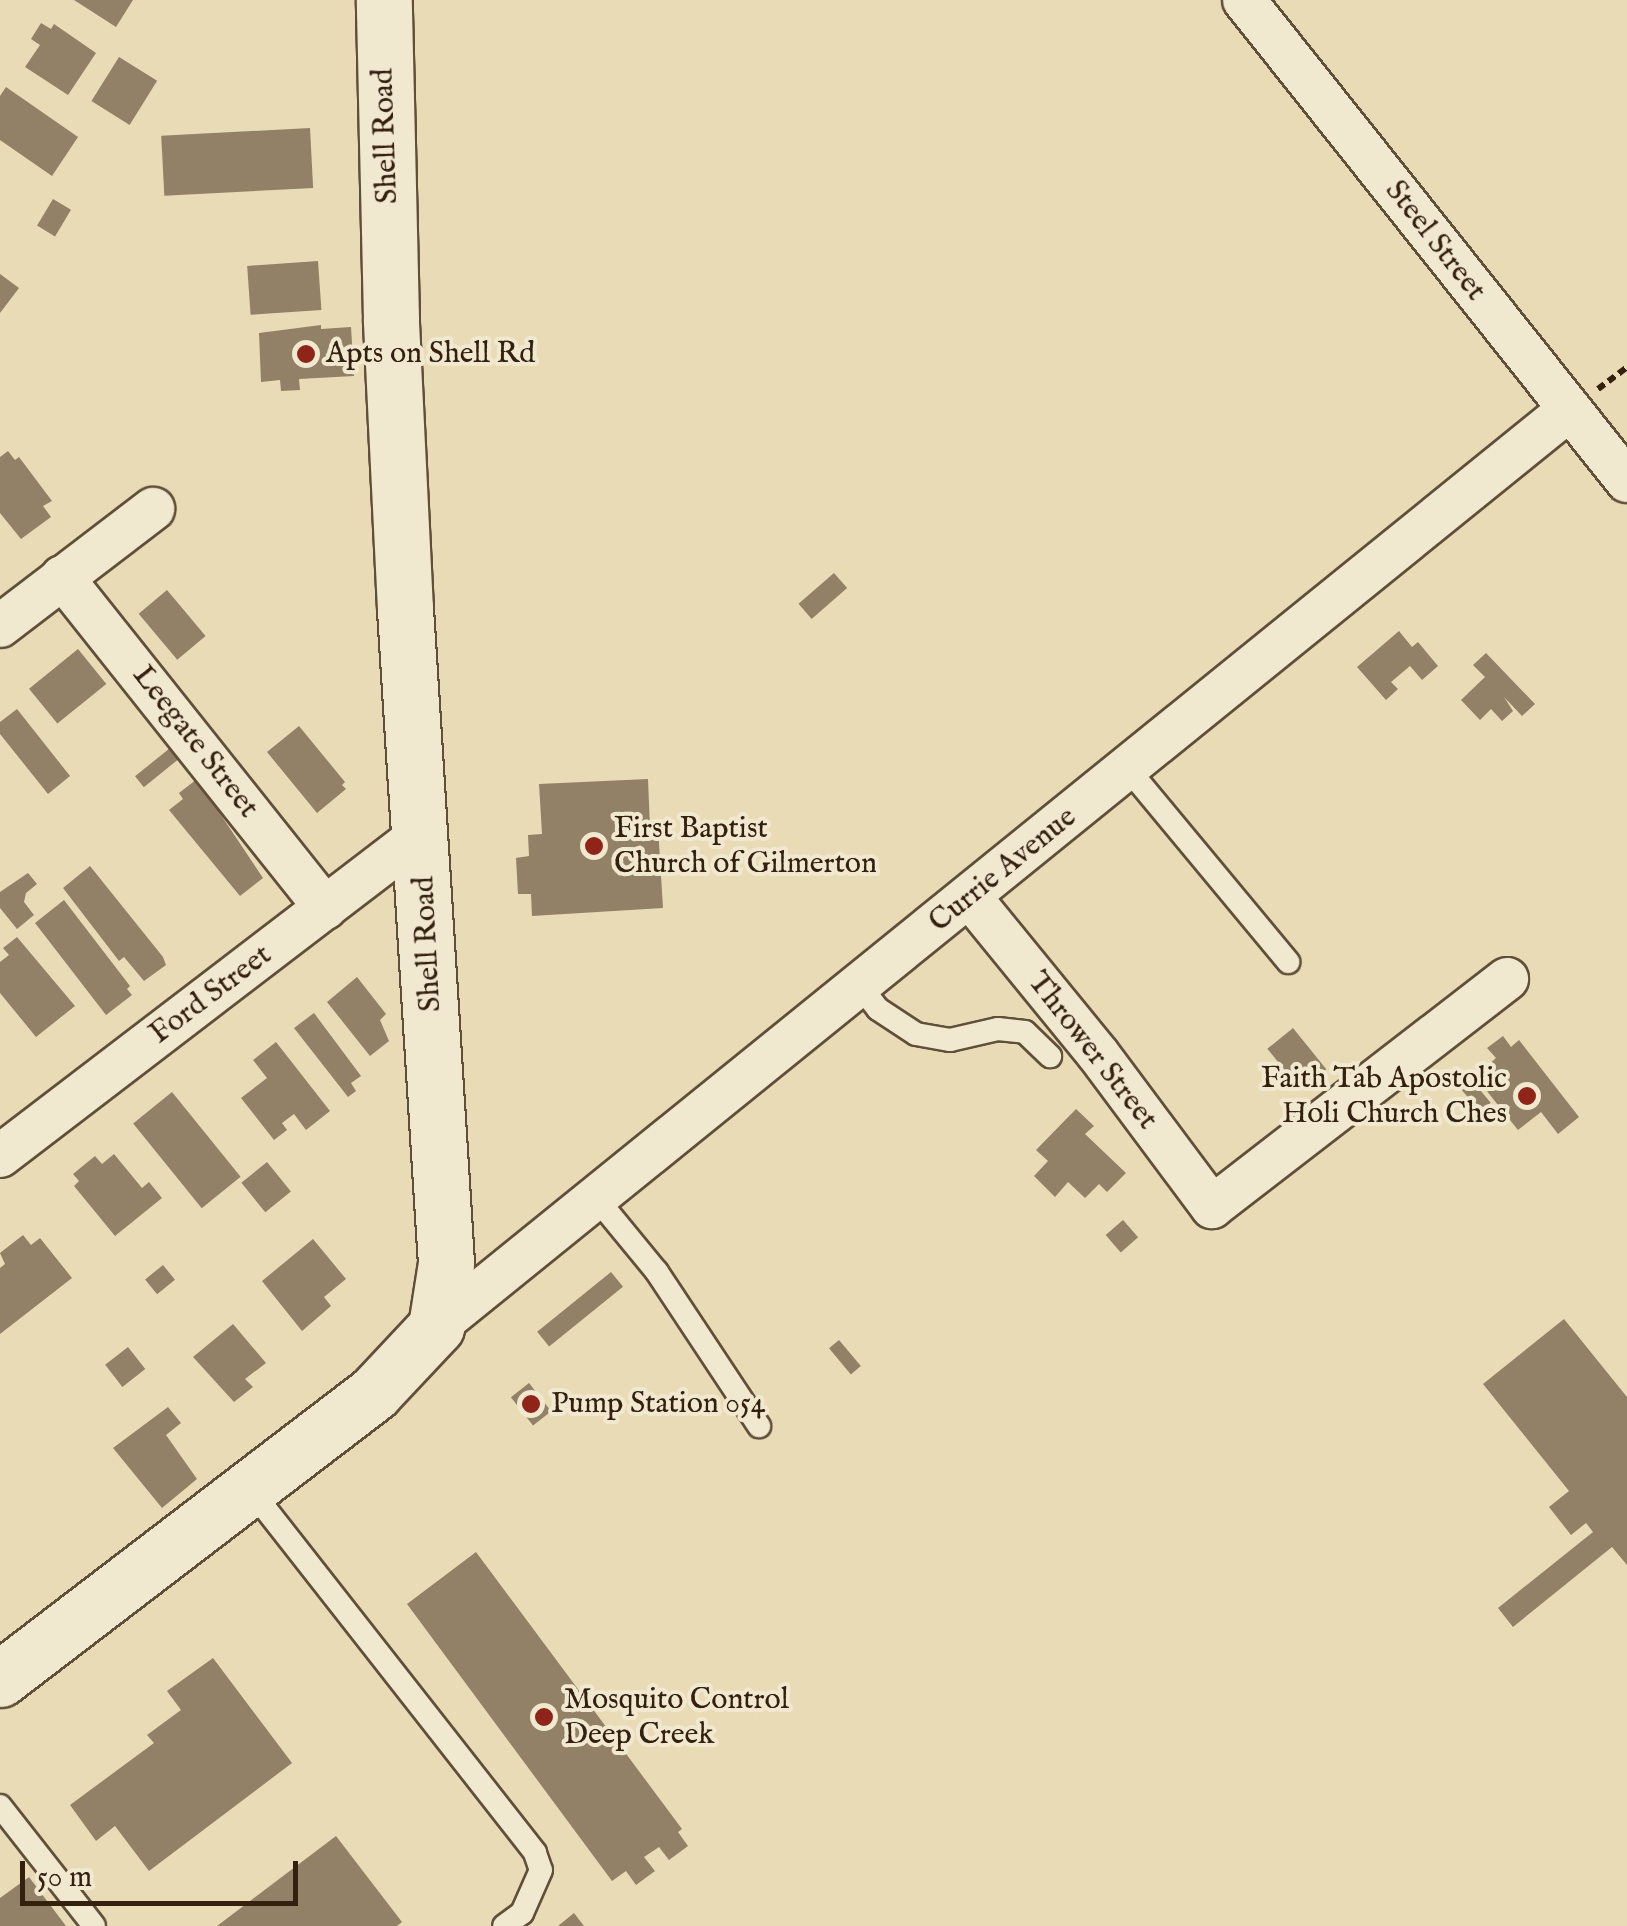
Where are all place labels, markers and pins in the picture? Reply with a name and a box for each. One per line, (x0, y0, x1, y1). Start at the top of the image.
place label: Apts on Shell Rd (326, 336, 535, 372)
marker: Apts on Shell Rd (295, 343, 317, 365)
place label: First Baptist Church of Gilmerton (614, 811, 877, 882)
marker: First Baptist Church of Gilmerton (583, 835, 605, 857)
place label: Faith Tab Apostolic Holi Church Ches (1261, 1061, 1507, 1132)
marker: Faith Tab Apostolic Holi Church Ches (1516, 1085, 1538, 1107)
place label: Pump Station 054 (551, 1386, 765, 1422)
marker: Pump Station 054 (520, 1393, 542, 1415)
place label: Mosquito Control Deep Creek (564, 1682, 789, 1752)
marker: Mosquito Control Deep Creek (533, 1706, 555, 1728)

